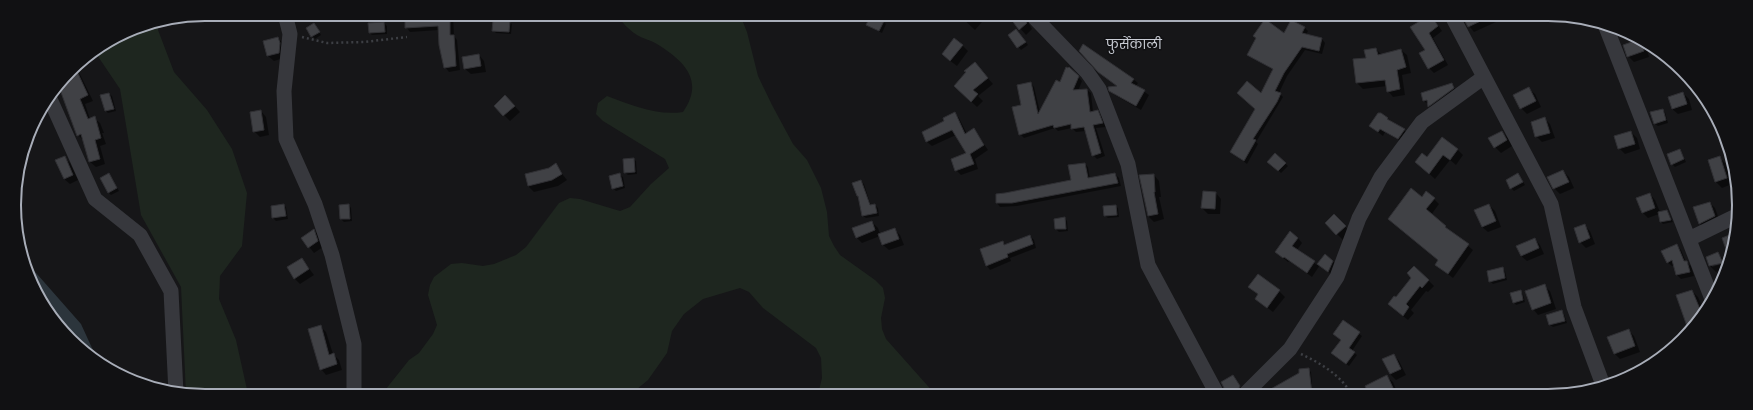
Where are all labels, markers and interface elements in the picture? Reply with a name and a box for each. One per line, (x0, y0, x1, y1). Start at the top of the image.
district label: फुर्सेकाली (1105, 35, 1163, 54)

